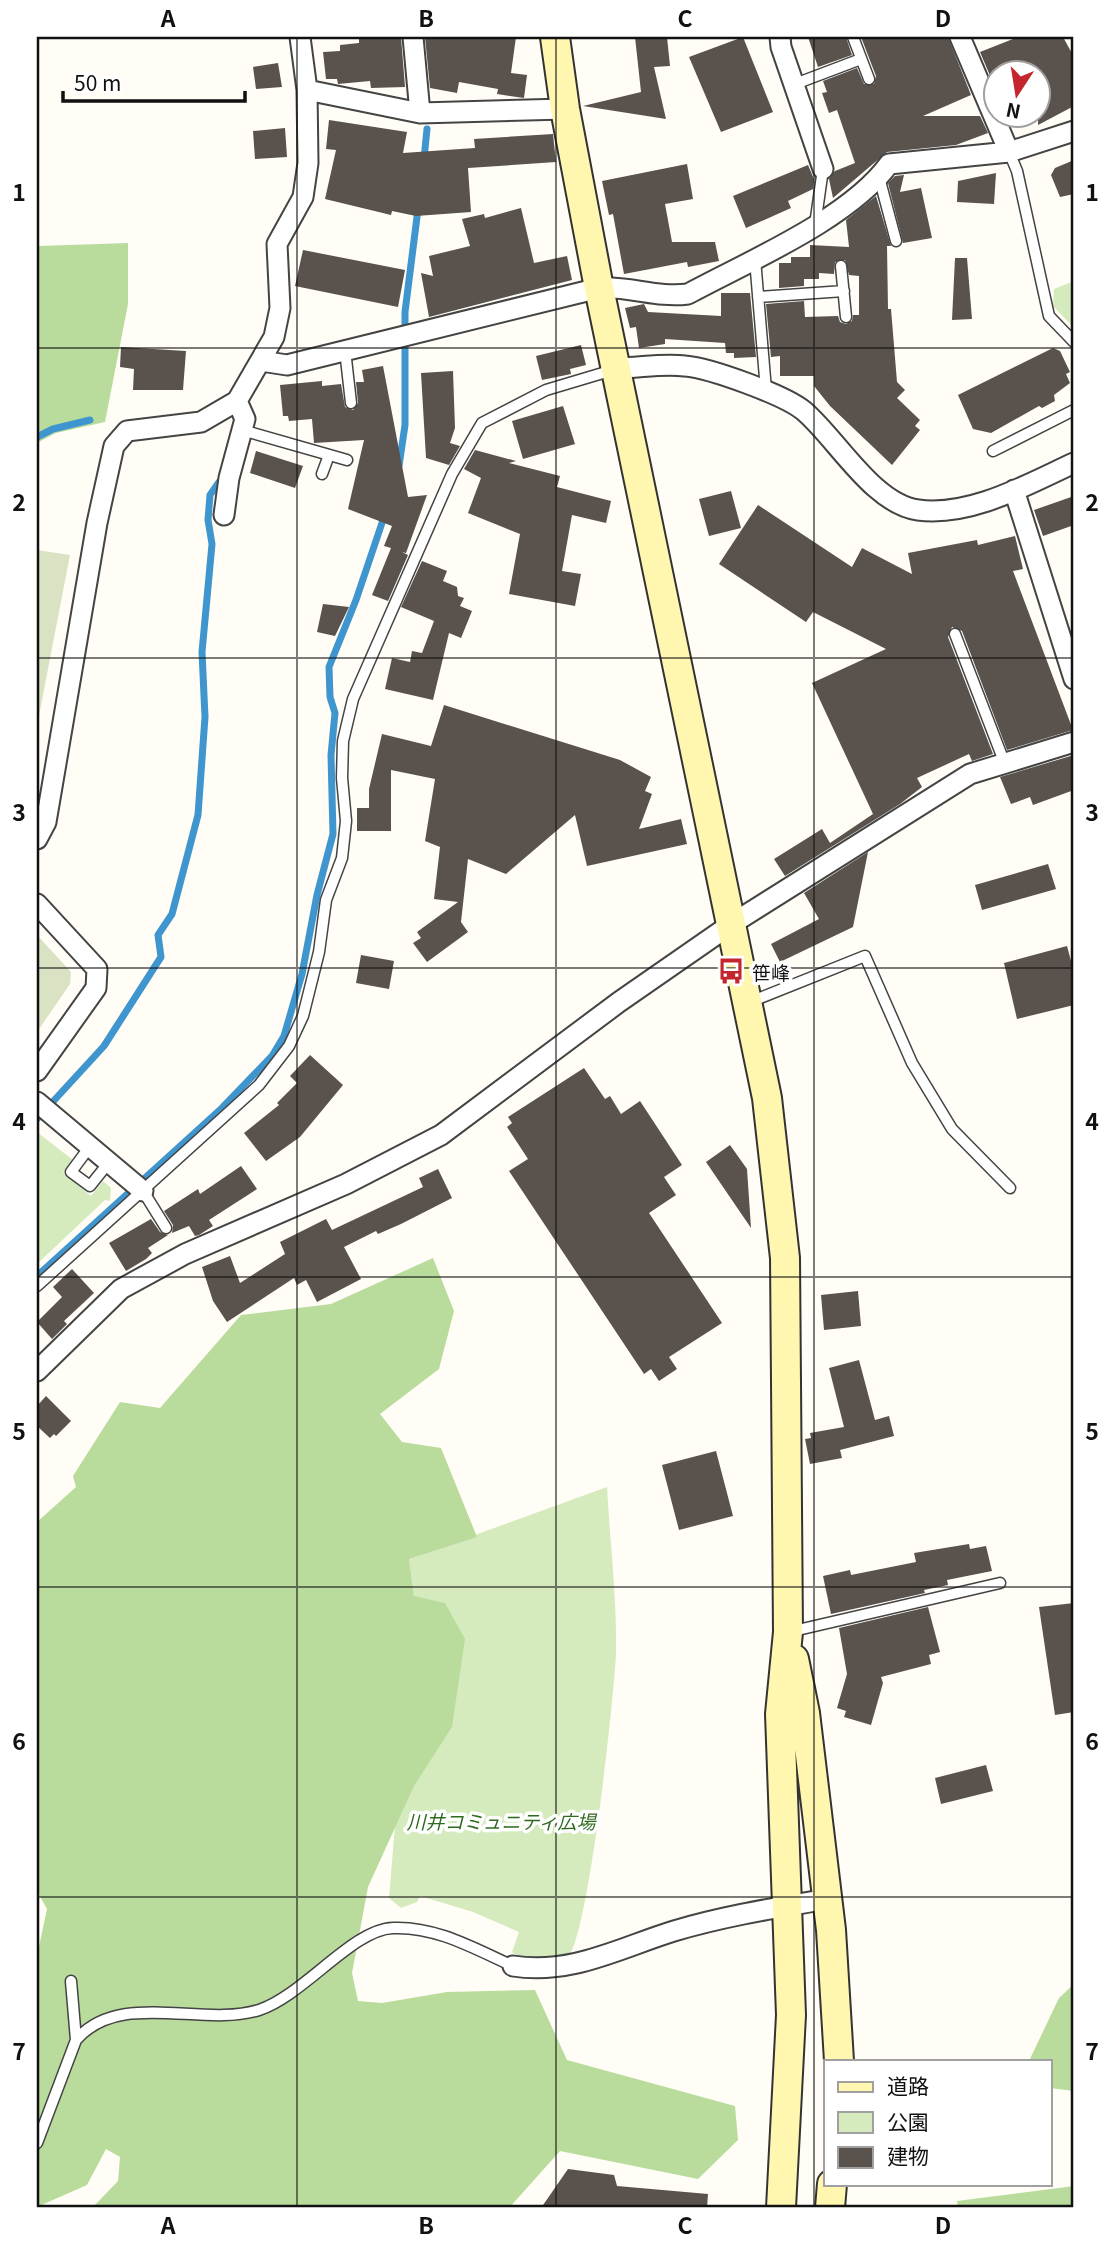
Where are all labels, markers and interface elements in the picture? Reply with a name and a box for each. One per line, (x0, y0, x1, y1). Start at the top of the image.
text: A (160, 0, 176, 34)
text: B (418, 0, 434, 34)
text: C (677, 0, 693, 34)
text: D (935, 0, 951, 34)
scale bar (63, 60, 245, 104)
north arrow (982, 60, 1052, 130)
text: 50 m (74, 67, 121, 97)
text: N (1003, 97, 1023, 127)
text: 1 (12, 174, 26, 208)
text: 1 (1085, 174, 1099, 208)
text: 2 (12, 484, 26, 518)
text: 2 (1085, 484, 1099, 518)
text: 3 (12, 794, 26, 828)
text: 3 (1085, 794, 1099, 828)
bus stop icon: 笹峰 (716, 956, 746, 986)
place label: 笹峰 (752, 958, 790, 985)
text: 4 (12, 1103, 26, 1137)
text: 4 (1085, 1103, 1099, 1137)
text: 5 (12, 1413, 26, 1447)
text: 5 (1085, 1413, 1099, 1447)
text: 6 (12, 1723, 26, 1757)
text: 6 (1085, 1723, 1099, 1757)
park label: 川井コミュニティ広場 (407, 1807, 597, 1834)
text: 7 (12, 2033, 26, 2067)
text: 7 (1085, 2033, 1099, 2067)
legend (824, 2060, 1052, 2186)
text: 道路 (887, 2070, 929, 2100)
text: 公園 (887, 2106, 929, 2136)
text: 建物 (887, 2140, 929, 2170)
text: A (160, 2207, 176, 2241)
text: B (418, 2207, 434, 2241)
text: C (677, 2207, 693, 2241)
text: D (935, 2207, 951, 2241)

